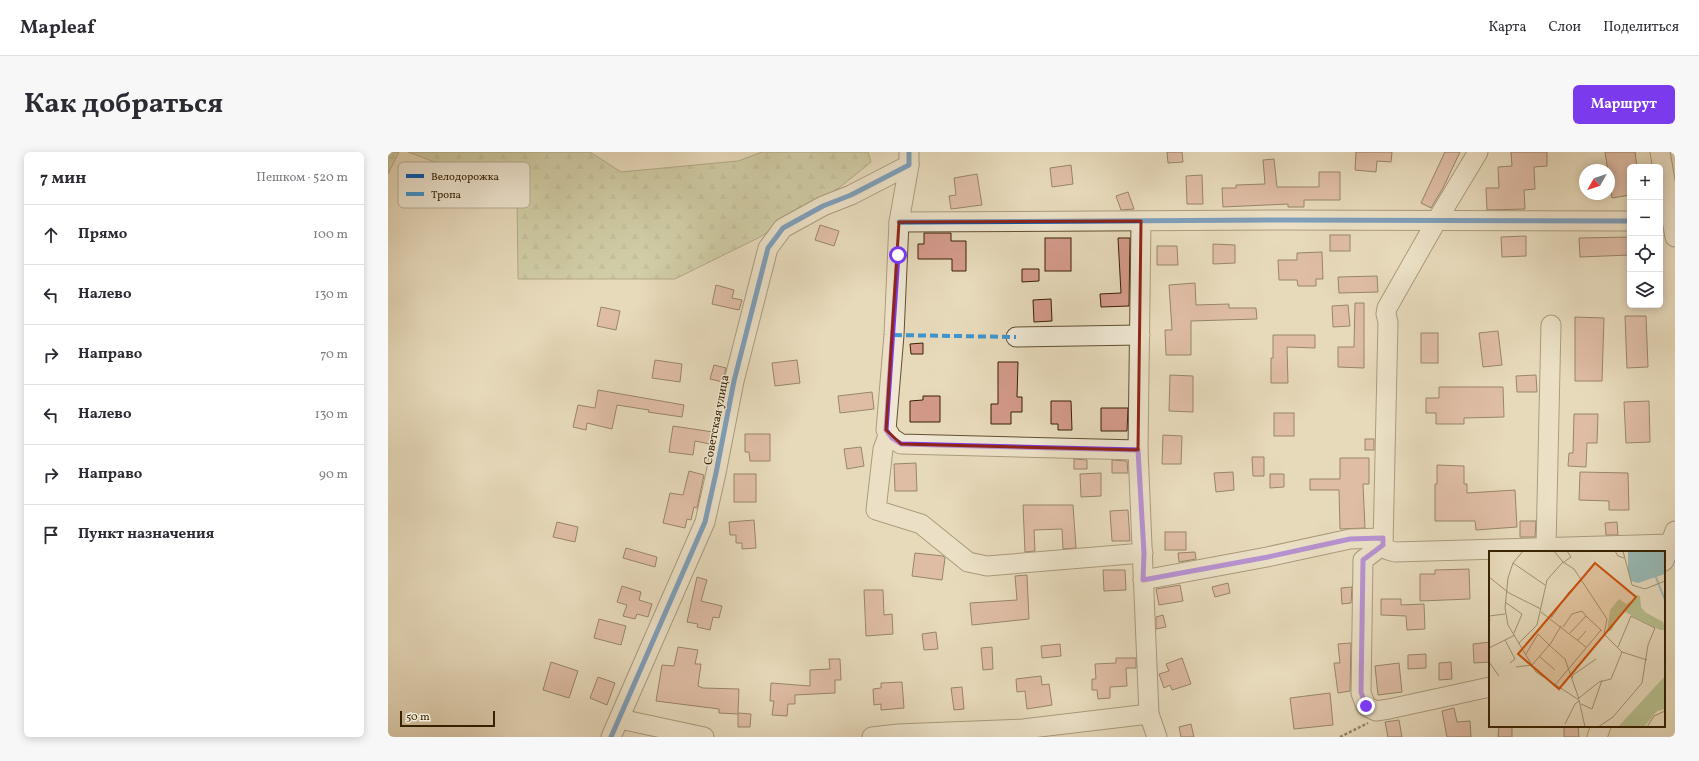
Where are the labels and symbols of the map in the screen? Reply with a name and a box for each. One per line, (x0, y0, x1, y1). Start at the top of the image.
legend (398, 162, 530, 208)
north arrow (1579, 164, 1615, 200)
text: Велодорожка (431, 170, 500, 185)
text: Тропа (431, 188, 462, 203)
route start (889, 246, 907, 264)
street label: Советская улица (700, 374, 734, 466)
inset map (1489, 551, 1665, 727)
route end (1357, 697, 1375, 715)
scale bar (400, 709, 495, 728)

